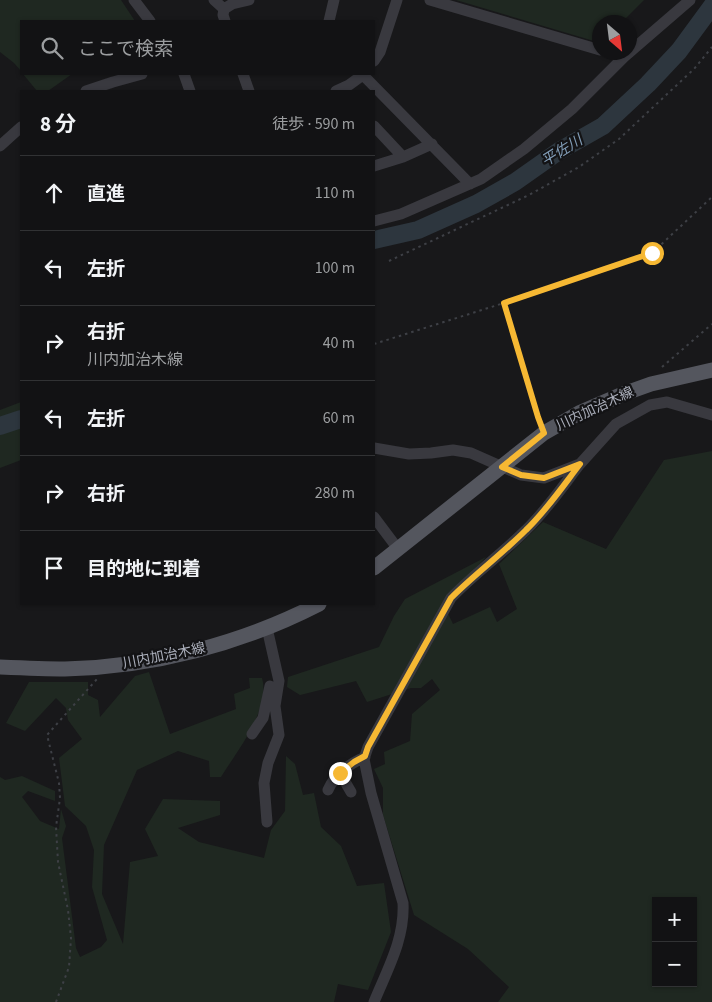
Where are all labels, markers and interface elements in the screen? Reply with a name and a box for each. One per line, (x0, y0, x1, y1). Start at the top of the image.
north arrow (592, 15, 637, 60)
search box (20, 20, 375, 75)
icon: search (38, 34, 66, 62)
text: ここで検索 (78, 36, 173, 63)
text: 8 分 (40, 109, 76, 139)
text: 徒歩 · 590 m (272, 113, 355, 135)
water label: 平佐川 (537, 129, 588, 172)
icon: ahead (40, 179, 68, 207)
text: 直進 (87, 181, 125, 208)
text: 110 m (315, 182, 355, 204)
route start (641, 242, 664, 265)
icon: left (40, 254, 68, 282)
text: 左折 (87, 256, 125, 283)
text: 100 m (315, 257, 355, 279)
text: 右折 (87, 319, 125, 346)
icon: right (40, 329, 68, 357)
text: 40 m (323, 332, 355, 354)
text: 川内加治木線 (87, 349, 183, 371)
street label: 川内加治木線 (553, 382, 637, 436)
icon: left (40, 404, 68, 432)
text: 左折 (87, 406, 125, 433)
text: 60 m (323, 407, 355, 429)
icon: right (40, 479, 68, 507)
text: 右折 (87, 481, 125, 508)
text: 280 m (315, 482, 355, 504)
icon: arrive (40, 554, 68, 582)
text: 目的地に到着 (87, 556, 201, 583)
street label: 川内加治木線 (121, 638, 207, 674)
route end (329, 762, 352, 785)
map controls (652, 897, 697, 987)
button: + (652, 897, 697, 942)
button: − (652, 942, 697, 987)

